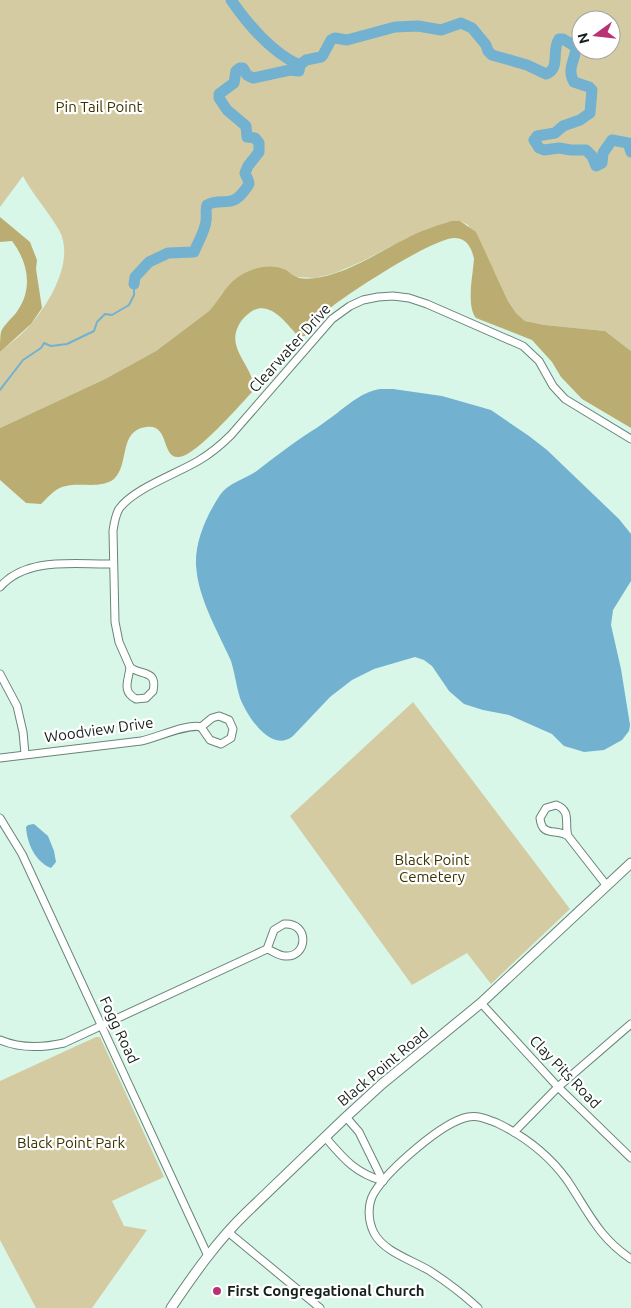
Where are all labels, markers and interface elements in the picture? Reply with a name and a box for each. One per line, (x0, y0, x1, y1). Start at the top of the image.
north arrow (571, 10, 621, 60)
text: N (574, 31, 593, 45)
park label: Pin Tail Point (56, 98, 142, 115)
street label: Clearwater Drive (245, 300, 334, 395)
street label: Woodview Drive (43, 713, 154, 746)
park label: Black Point Cemetery (395, 851, 470, 885)
street label: Fogg Road (97, 994, 142, 1066)
street label: Black Point Road (334, 1024, 431, 1109)
street label: Clay Pits Road (526, 1032, 604, 1112)
park label: Black Point Park (17, 1134, 125, 1151)
place label: First Congregational Church (227, 1282, 425, 1299)
marker: First Congregational Church (211, 1285, 223, 1297)

